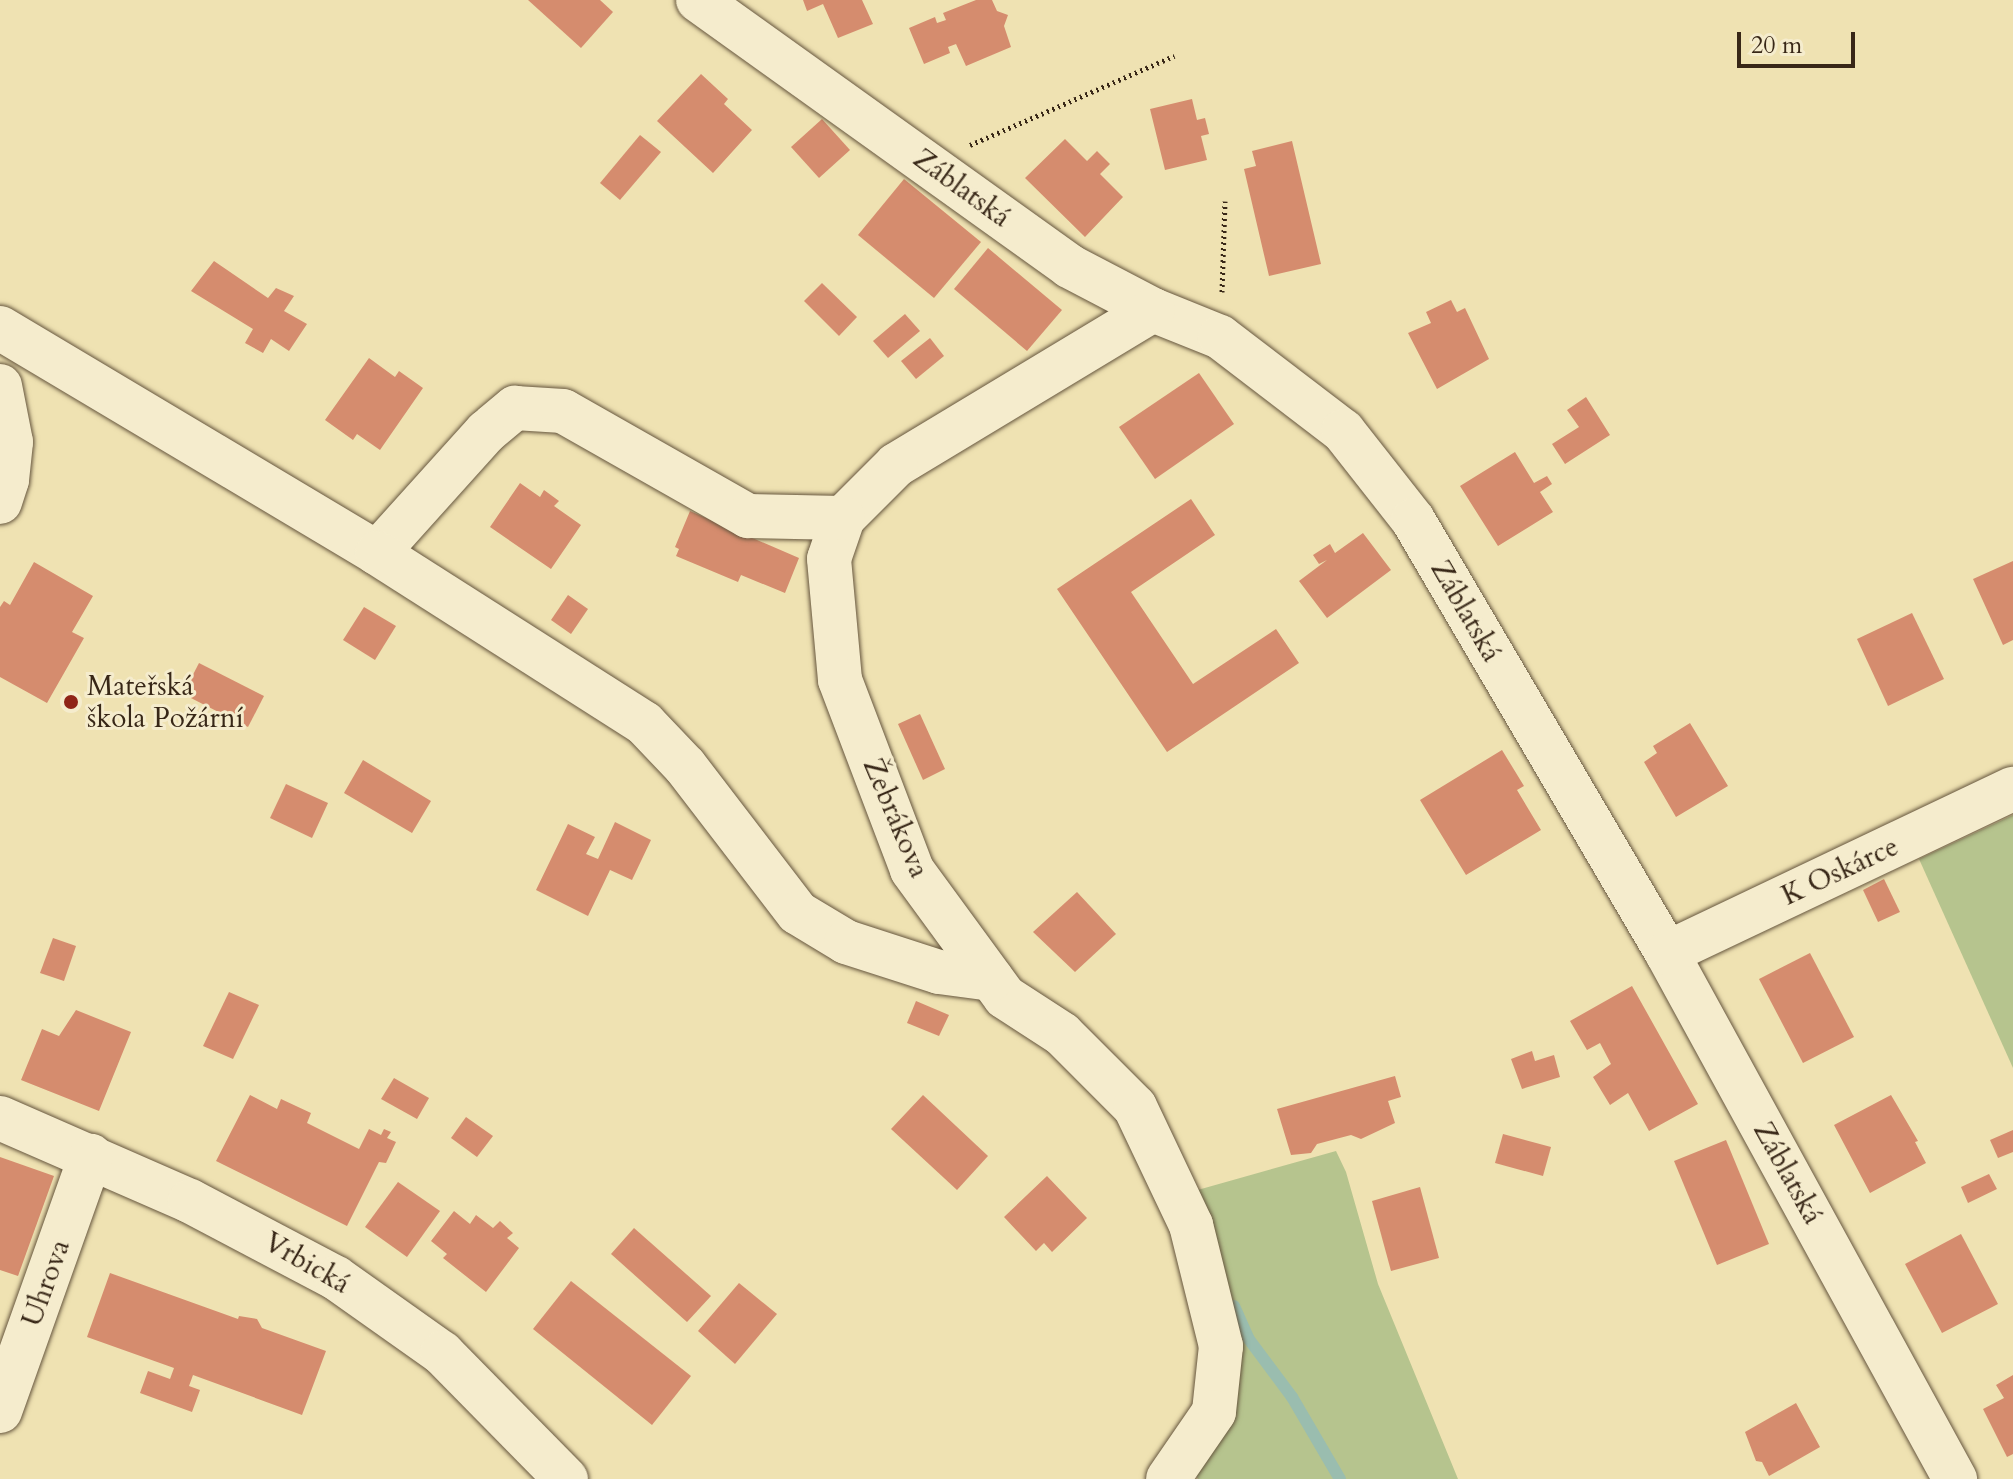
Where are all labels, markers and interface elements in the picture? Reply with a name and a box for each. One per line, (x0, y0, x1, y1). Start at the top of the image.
scale bar (1741, 16, 1859, 66)
text: 20 m (1751, 29, 1802, 62)
street label: Záblatská (907, 142, 1017, 234)
street label: Záblatská (1424, 554, 1508, 668)
place label: Mateřská škola Požární (87, 669, 244, 735)
marker: Mateřská škola Požární (62, 693, 80, 711)
street label: Žebrákova (856, 753, 936, 883)
street label: K Oskárce (1776, 829, 1904, 913)
street label: Záblatská (1746, 1116, 1830, 1230)
street label: Vrbická (258, 1225, 356, 1301)
street label: Uhrova (15, 1235, 77, 1331)

